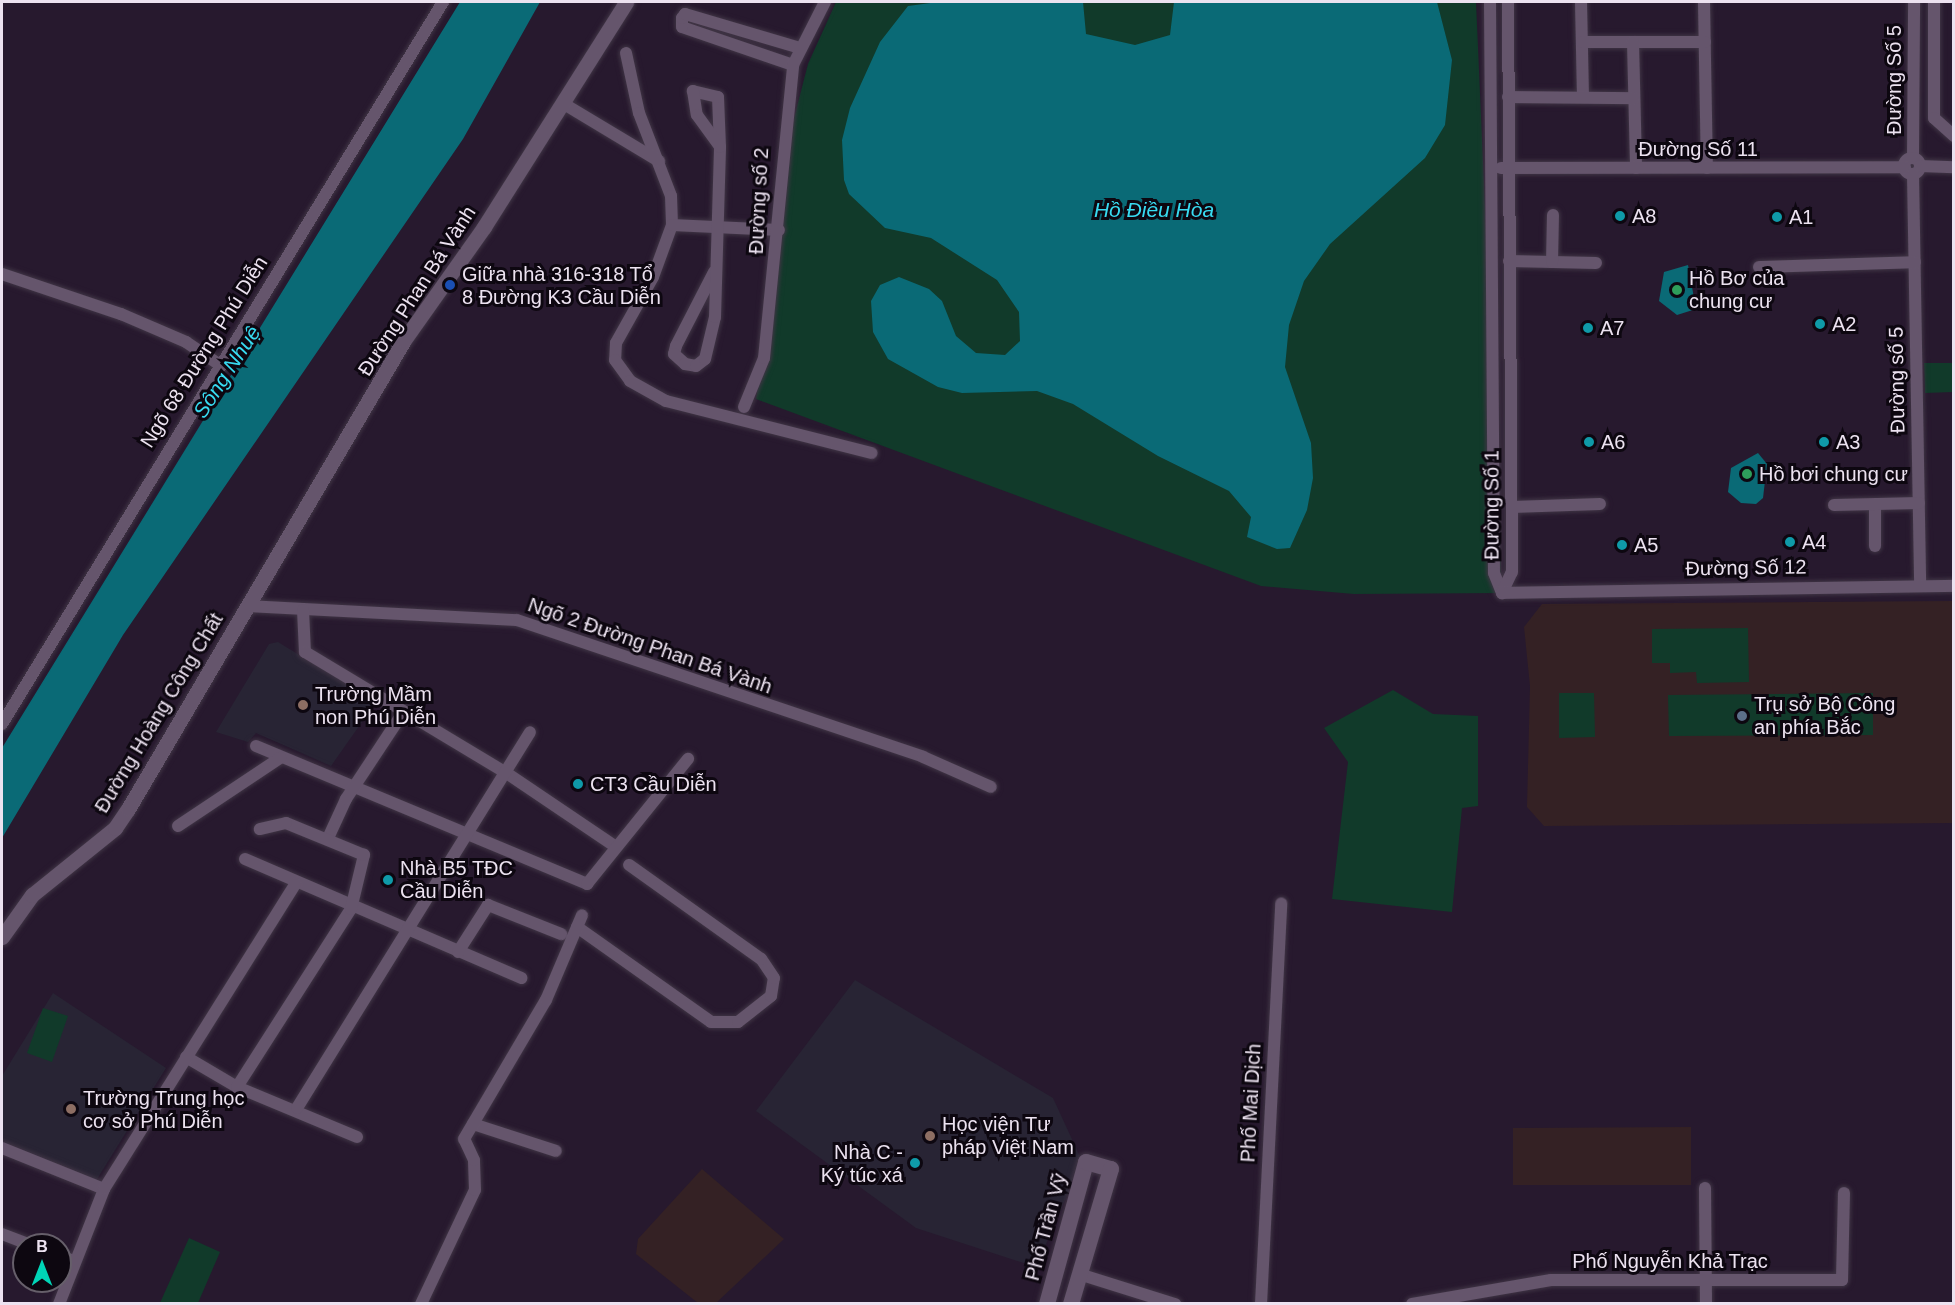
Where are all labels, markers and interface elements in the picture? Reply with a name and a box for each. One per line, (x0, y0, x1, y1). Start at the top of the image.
street label: Đường Số 5 (1882, 25, 1906, 135)
street label: Đường Số 11 (1638, 137, 1758, 161)
street label: Đường số 2 (744, 147, 774, 255)
water label: Hồ Điều Hòa (1094, 197, 1214, 223)
street label: Đường Phan Bá Vành (353, 202, 481, 380)
place label: A8 (1632, 204, 1656, 228)
place label: A1 (1789, 205, 1813, 229)
marker: A8 (1613, 209, 1627, 223)
marker: A1 (1770, 210, 1784, 224)
street label: Ngõ 68 Đường Phú Diễn (135, 252, 273, 452)
place label: Giữa nhà 316-318 Tổ 8 Đường K3 Cầu Diễn (462, 262, 661, 309)
place label: Hồ Bơ của chung cư (1689, 266, 1784, 313)
marker: Giữa nhà 316-318 Tổ 8 Đường K3 Cầu Diễn (443, 278, 457, 292)
marker: Hồ Bơ của chung cư (1670, 283, 1684, 297)
place label: A2 (1832, 312, 1856, 336)
place label: A7 (1600, 316, 1624, 340)
marker: A2 (1813, 317, 1827, 331)
water label: Sông Nhuệ (188, 321, 266, 423)
marker: A7 (1581, 321, 1595, 335)
street label: Đường số 5 (1884, 327, 1910, 433)
place label: A6 (1601, 430, 1625, 454)
place label: A3 (1836, 430, 1860, 454)
marker: A6 (1582, 435, 1596, 449)
marker: A3 (1817, 435, 1831, 449)
street label: Đường Số 1 (1480, 450, 1504, 560)
place label: Hồ bơi chung cư (1759, 462, 1908, 486)
marker: Hồ bơi chung cư (1740, 467, 1754, 481)
place label: A4 (1802, 530, 1826, 554)
place label: A5 (1634, 533, 1658, 557)
marker: A4 (1783, 535, 1797, 549)
marker: A5 (1615, 538, 1629, 552)
street label: Đường Số 12 (1685, 555, 1807, 581)
street label: Ngõ 2 Đường Phan Bá Vành (525, 593, 775, 699)
street label: Đường Hoàng Công Chất (90, 609, 228, 817)
place label: Trường Mầm non Phú Diễn (315, 682, 436, 729)
place label: Trụ sở Bộ Công an phía Bắc (1754, 692, 1895, 739)
marker: Trường Mầm non Phú Diễn (296, 698, 310, 712)
marker: Trụ sở Bộ Công an phía Bắc (1735, 709, 1749, 723)
place label: CT3 Cầu Diễn (590, 772, 717, 796)
marker: CT3 Cầu Diễn (571, 777, 585, 791)
place label: Nhà B5 TĐC Cầu Diễn (400, 856, 513, 903)
marker: Nhà B5 TĐC Cầu Diễn (381, 873, 395, 887)
street label: Phố Mai Dịch (1236, 1043, 1266, 1163)
place label: Trường Trung học cơ sở Phú Diễn (83, 1086, 245, 1133)
marker: Trường Trung học cơ sở Phú Diễn (64, 1102, 78, 1116)
place label: Học viện Tư pháp Việt Nam (942, 1112, 1074, 1159)
marker: Học viện Tư pháp Việt Nam (923, 1129, 937, 1143)
place label: Nhà C - Ký túc xá (821, 1140, 903, 1187)
marker: Nhà C - Ký túc xá (908, 1156, 922, 1170)
street label: Phố Trần Vỹ (1020, 1171, 1072, 1283)
north arrow (12, 1233, 72, 1293)
text: B (36, 1238, 48, 1255)
street label: Phố Nguyễn Khả Trạc (1572, 1249, 1768, 1273)

